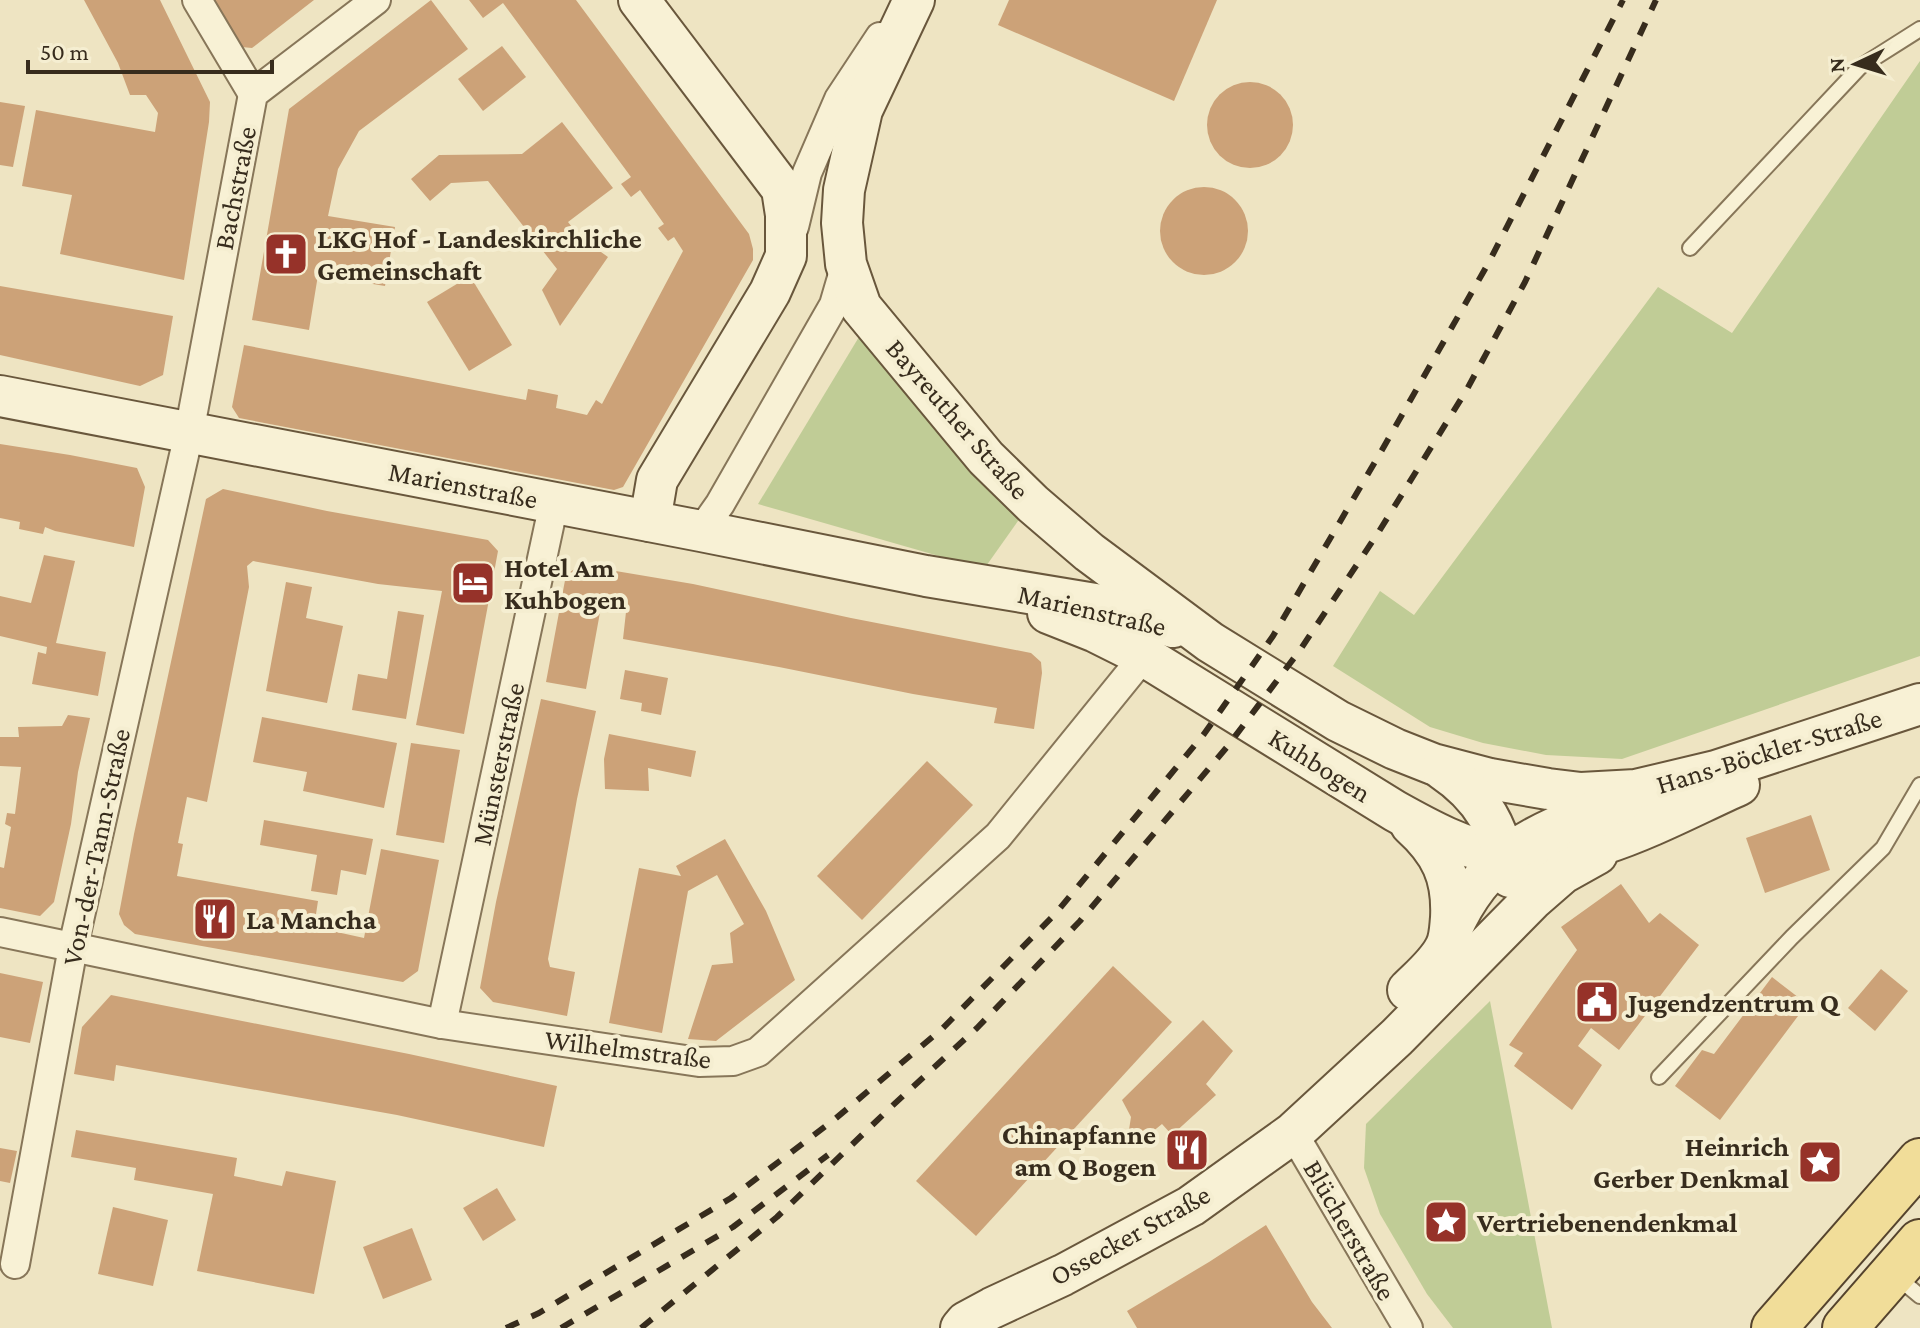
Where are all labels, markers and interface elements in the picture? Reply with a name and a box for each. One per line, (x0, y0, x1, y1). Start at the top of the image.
scale bar (28, 24, 272, 74)
north arrow (1816, 24, 1896, 104)
text: 50 m (40, 38, 89, 65)
text: N (1824, 57, 1850, 74)
street label: Bachstraße (208, 124, 262, 252)
place label: LKG Hof - Landeskirchliche Gemeinschaft (317, 223, 642, 286)
church icon: LKG Hof - Landeskirchliche Gemeinschaft (262, 230, 310, 278)
street label: Bayreuther Straße (880, 333, 1036, 505)
street label: Marienstraße (386, 455, 540, 515)
place label: Hotel Am Kuhbogen (504, 552, 626, 615)
hotel icon: Hotel Am Kuhbogen (449, 559, 497, 607)
street label: Marienstraße (1015, 578, 1169, 642)
street label: Münsterstraße (466, 680, 530, 848)
street label: Hans-Böckler-Straße (1653, 702, 1885, 800)
street label: Kuhbogen (1263, 722, 1377, 808)
street label: Von-der-Tann-Straße (56, 726, 136, 968)
restaurant icon: La Mancha (191, 895, 239, 943)
place label: La Mancha (246, 904, 377, 935)
public building icon: Jugendzentrum Q (1573, 978, 1621, 1026)
place label: Jugendzentrum Q (1625, 987, 1841, 1018)
street label: Wilhelmstraße (543, 1023, 713, 1075)
place label: Chinapfanne am Q Bogen (1002, 1119, 1156, 1182)
restaurant icon: Chinapfanne am Q Bogen (1163, 1126, 1211, 1174)
place label: Heinrich Gerber Denkmal (1593, 1131, 1789, 1194)
place icon: Heinrich Gerber Denkmal (1796, 1138, 1844, 1186)
street label: Blücherstraße (1297, 1154, 1403, 1306)
street label: Ossecker Straße (1045, 1178, 1215, 1292)
place icon: Vertriebenendenkmal (1422, 1198, 1470, 1246)
place label: Vertriebenendenkmal (1476, 1207, 1737, 1238)

